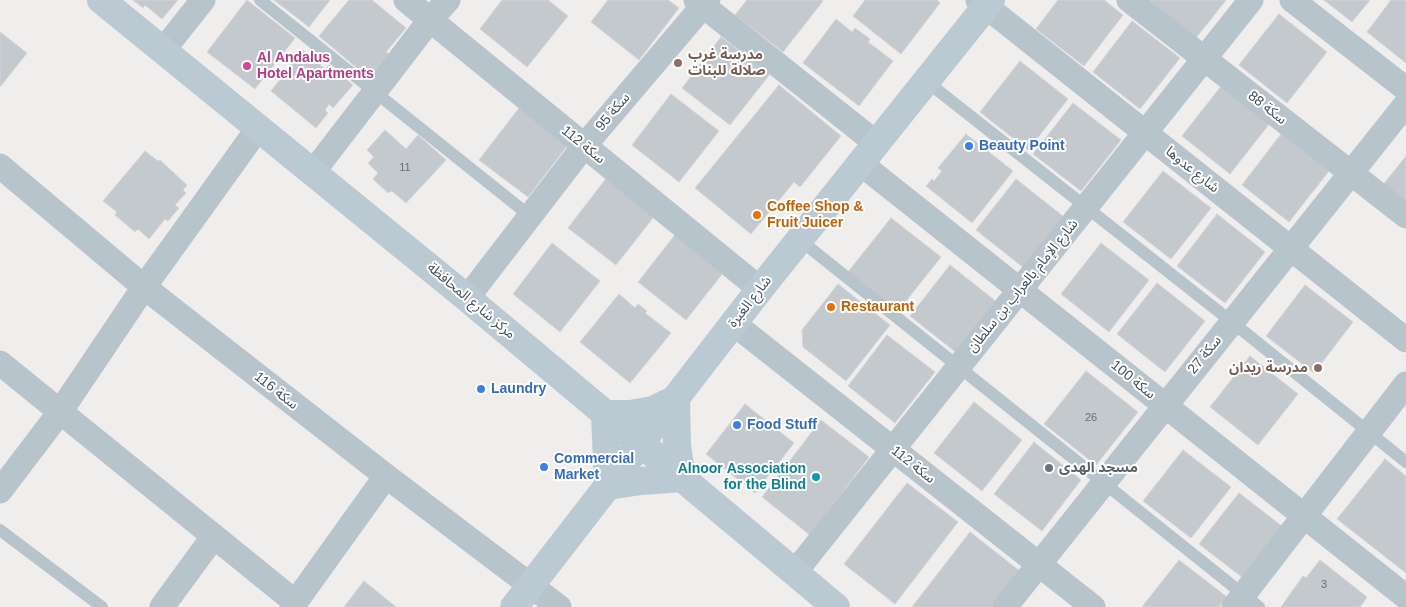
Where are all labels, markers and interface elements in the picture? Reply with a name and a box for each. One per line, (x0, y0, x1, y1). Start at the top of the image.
place label: مدرسة غرب صلالة للبنات (688, 47, 766, 80)
place label: Al Andalus Hotel Apartments (257, 50, 374, 82)
marker: مدرسة غرب صلالة للبنات (672, 57, 684, 69)
marker: Al Andalus Hotel Apartments (241, 60, 253, 72)
street label: سكة 88 (1244, 88, 1290, 128)
street label: سكة 95 (592, 90, 634, 134)
street label: سكة 112 (558, 122, 608, 168)
place label: Beauty Point (979, 138, 1065, 154)
marker: Beauty Point (963, 140, 975, 152)
street label: شارع عدوها (1162, 143, 1222, 197)
house number: 11 (399, 161, 411, 175)
place label: Coffee Shop & Fruit Juicer (767, 199, 863, 232)
marker: Coffee Shop & Fruit Juicer (751, 209, 763, 221)
street label: شارع الإمام بالعراب بن سلطان (964, 216, 1082, 356)
street label: مركز شارع المحافظة (424, 259, 518, 343)
street label: شارع الغبرة (725, 273, 775, 331)
place label: Restaurant (841, 299, 914, 315)
marker: Restaurant (825, 301, 837, 313)
street label: سكة 27 (1185, 332, 1225, 378)
street label: سكة 100 (1107, 357, 1159, 403)
place label: مدرسة ريدان (1229, 360, 1308, 376)
marker: مدرسة ريدان (1312, 362, 1324, 374)
street label: سكة 116 (251, 369, 301, 413)
place label: Laundry (491, 381, 546, 397)
marker: Laundry (475, 383, 487, 395)
house number: 26 (1085, 411, 1097, 425)
place label: Food Stuff (747, 417, 817, 433)
marker: Food Stuff (731, 419, 743, 431)
street label: سكة 112 (888, 443, 938, 487)
place label: Commercial Market (554, 451, 634, 484)
place label: مسجد الهدى (1059, 460, 1138, 476)
marker: Commercial Market (538, 461, 550, 473)
place label: Alnoor Association for the Blind (678, 461, 806, 494)
marker: مسجد الهدى (1043, 462, 1055, 474)
marker: Alnoor Association for the Blind (810, 471, 822, 483)
house number: 3 (1321, 578, 1327, 592)

